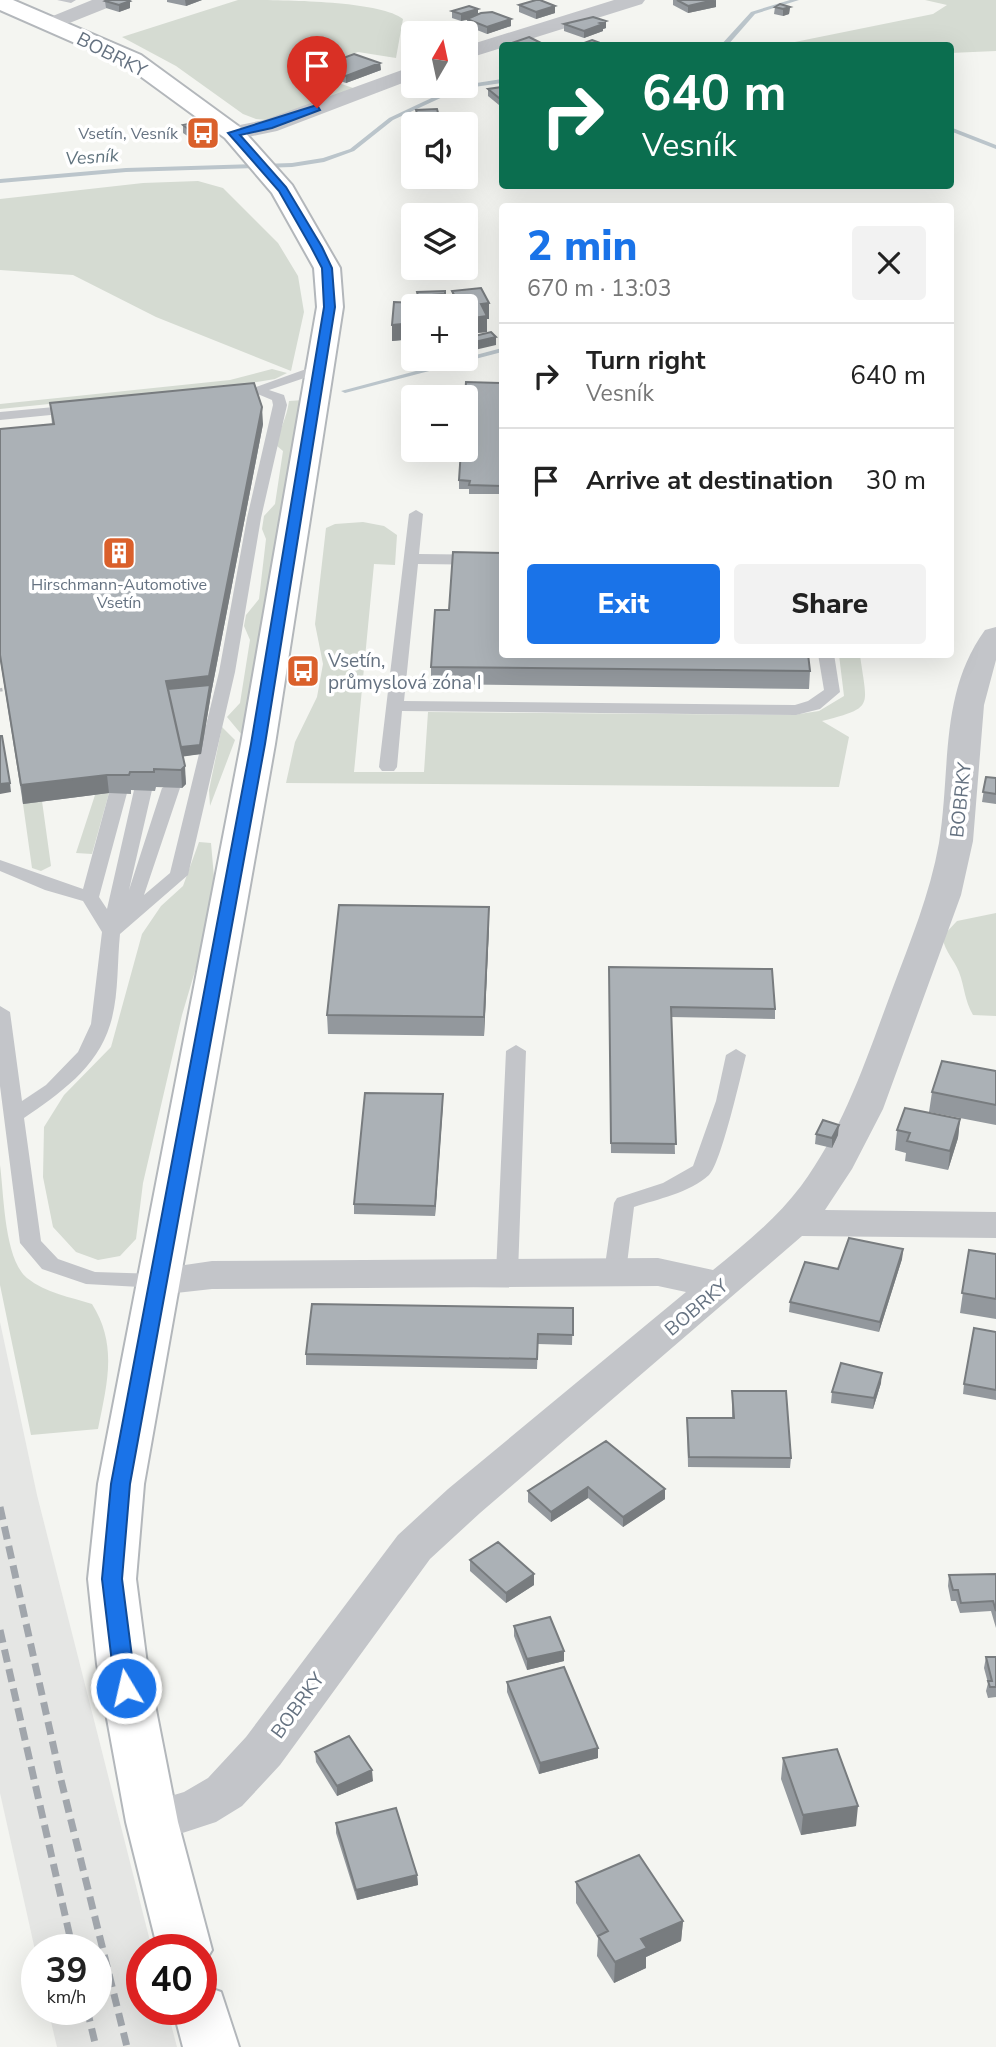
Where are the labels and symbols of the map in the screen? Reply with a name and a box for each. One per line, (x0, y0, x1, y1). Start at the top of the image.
north arrow (401, 21, 478, 98)
street label: BOBRKY (72, 26, 152, 84)
pin (287, 36, 347, 108)
bus stop icon: Vsetín, Vesník (184, 114, 222, 152)
place label: Vsetín, Vesník (77, 123, 179, 145)
water label: Vesník (65, 143, 120, 171)
building icon: Hirschmann-Automotive Vsetín (100, 534, 138, 572)
place label: Hirschmann-Automotive Vsetín (31, 574, 207, 614)
place label: Vsetín, průmyslová zóna I (327, 648, 482, 696)
bus stop icon: Vsetín, průmyslová zóna I (284, 652, 322, 690)
street label: BOBRKY (944, 761, 978, 839)
street label: BOBRKY (659, 1273, 734, 1342)
position arrow (89, 1651, 163, 1725)
street label: BOBRKY (265, 1667, 331, 1744)
speed limit sign: 40 (126, 1934, 217, 2025)

